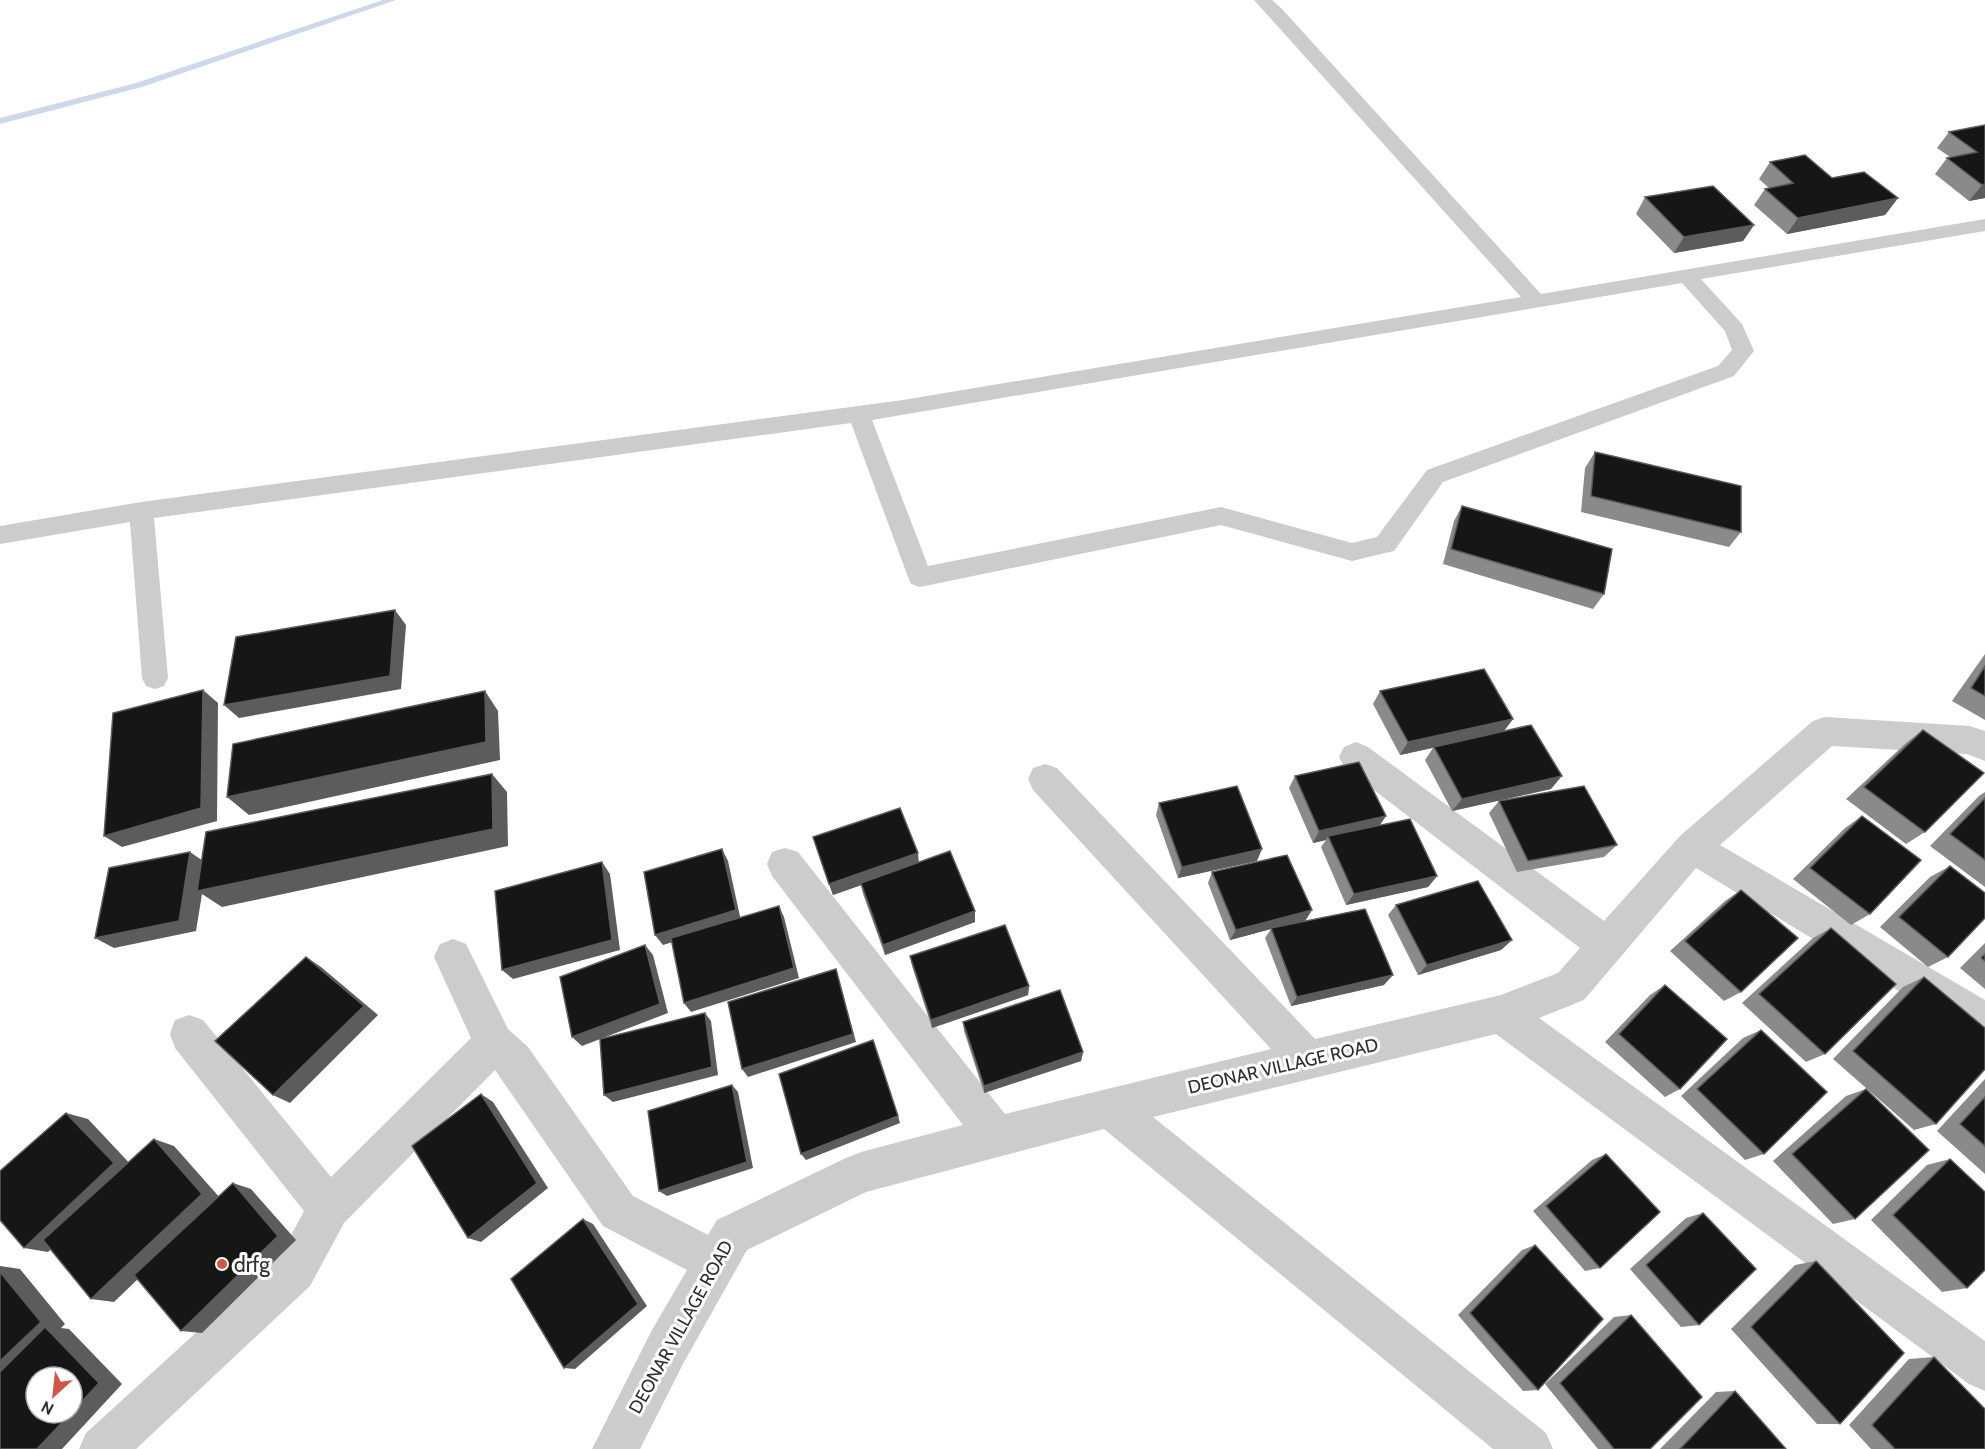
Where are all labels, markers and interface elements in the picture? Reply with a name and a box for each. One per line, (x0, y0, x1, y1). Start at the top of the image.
street label: DEONAR VILLAGE ROAD (1186, 1033, 1380, 1099)
street label: DEONAR VILLAGE ROAD (624, 1237, 738, 1417)
place label: drfg (234, 1252, 270, 1277)
marker: drfg (215, 1257, 229, 1271)
north arrow (24, 1365, 84, 1425)
text: N (38, 1397, 57, 1419)

